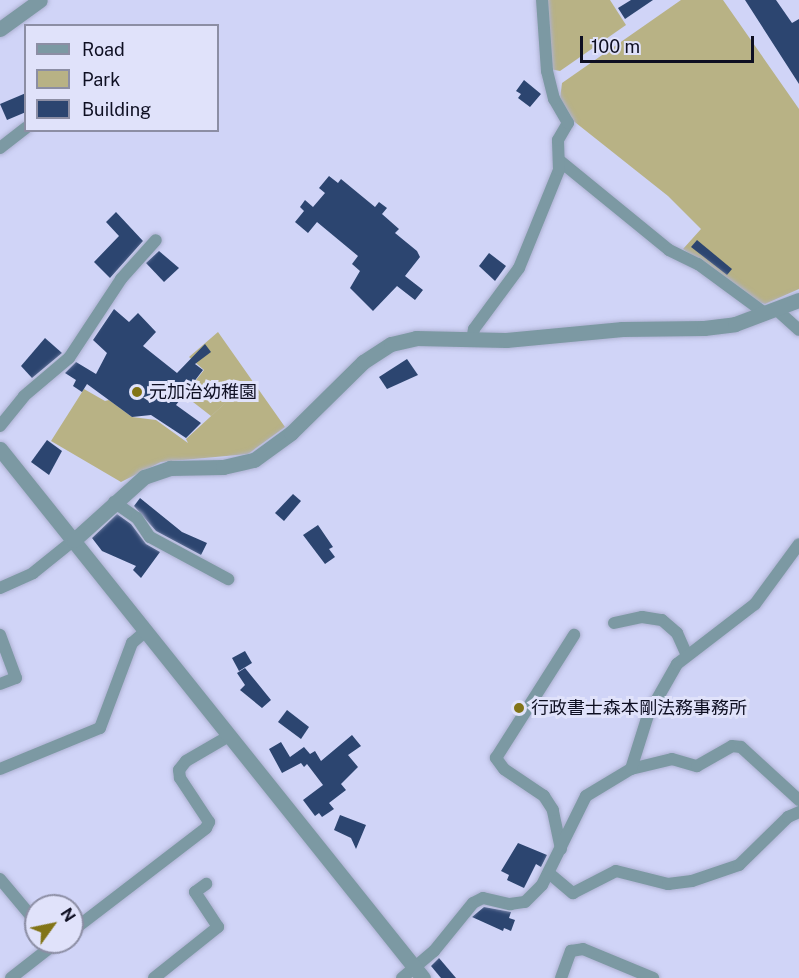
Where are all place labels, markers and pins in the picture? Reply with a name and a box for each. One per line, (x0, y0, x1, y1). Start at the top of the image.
place label: 元加治幼稚園 (149, 381, 257, 403)
marker: 元加治幼稚園 (130, 385, 144, 399)
place label: 行政書士森本剛法務事務所 (531, 697, 747, 719)
marker: 行政書士森本剛法務事務所 (512, 701, 526, 715)

